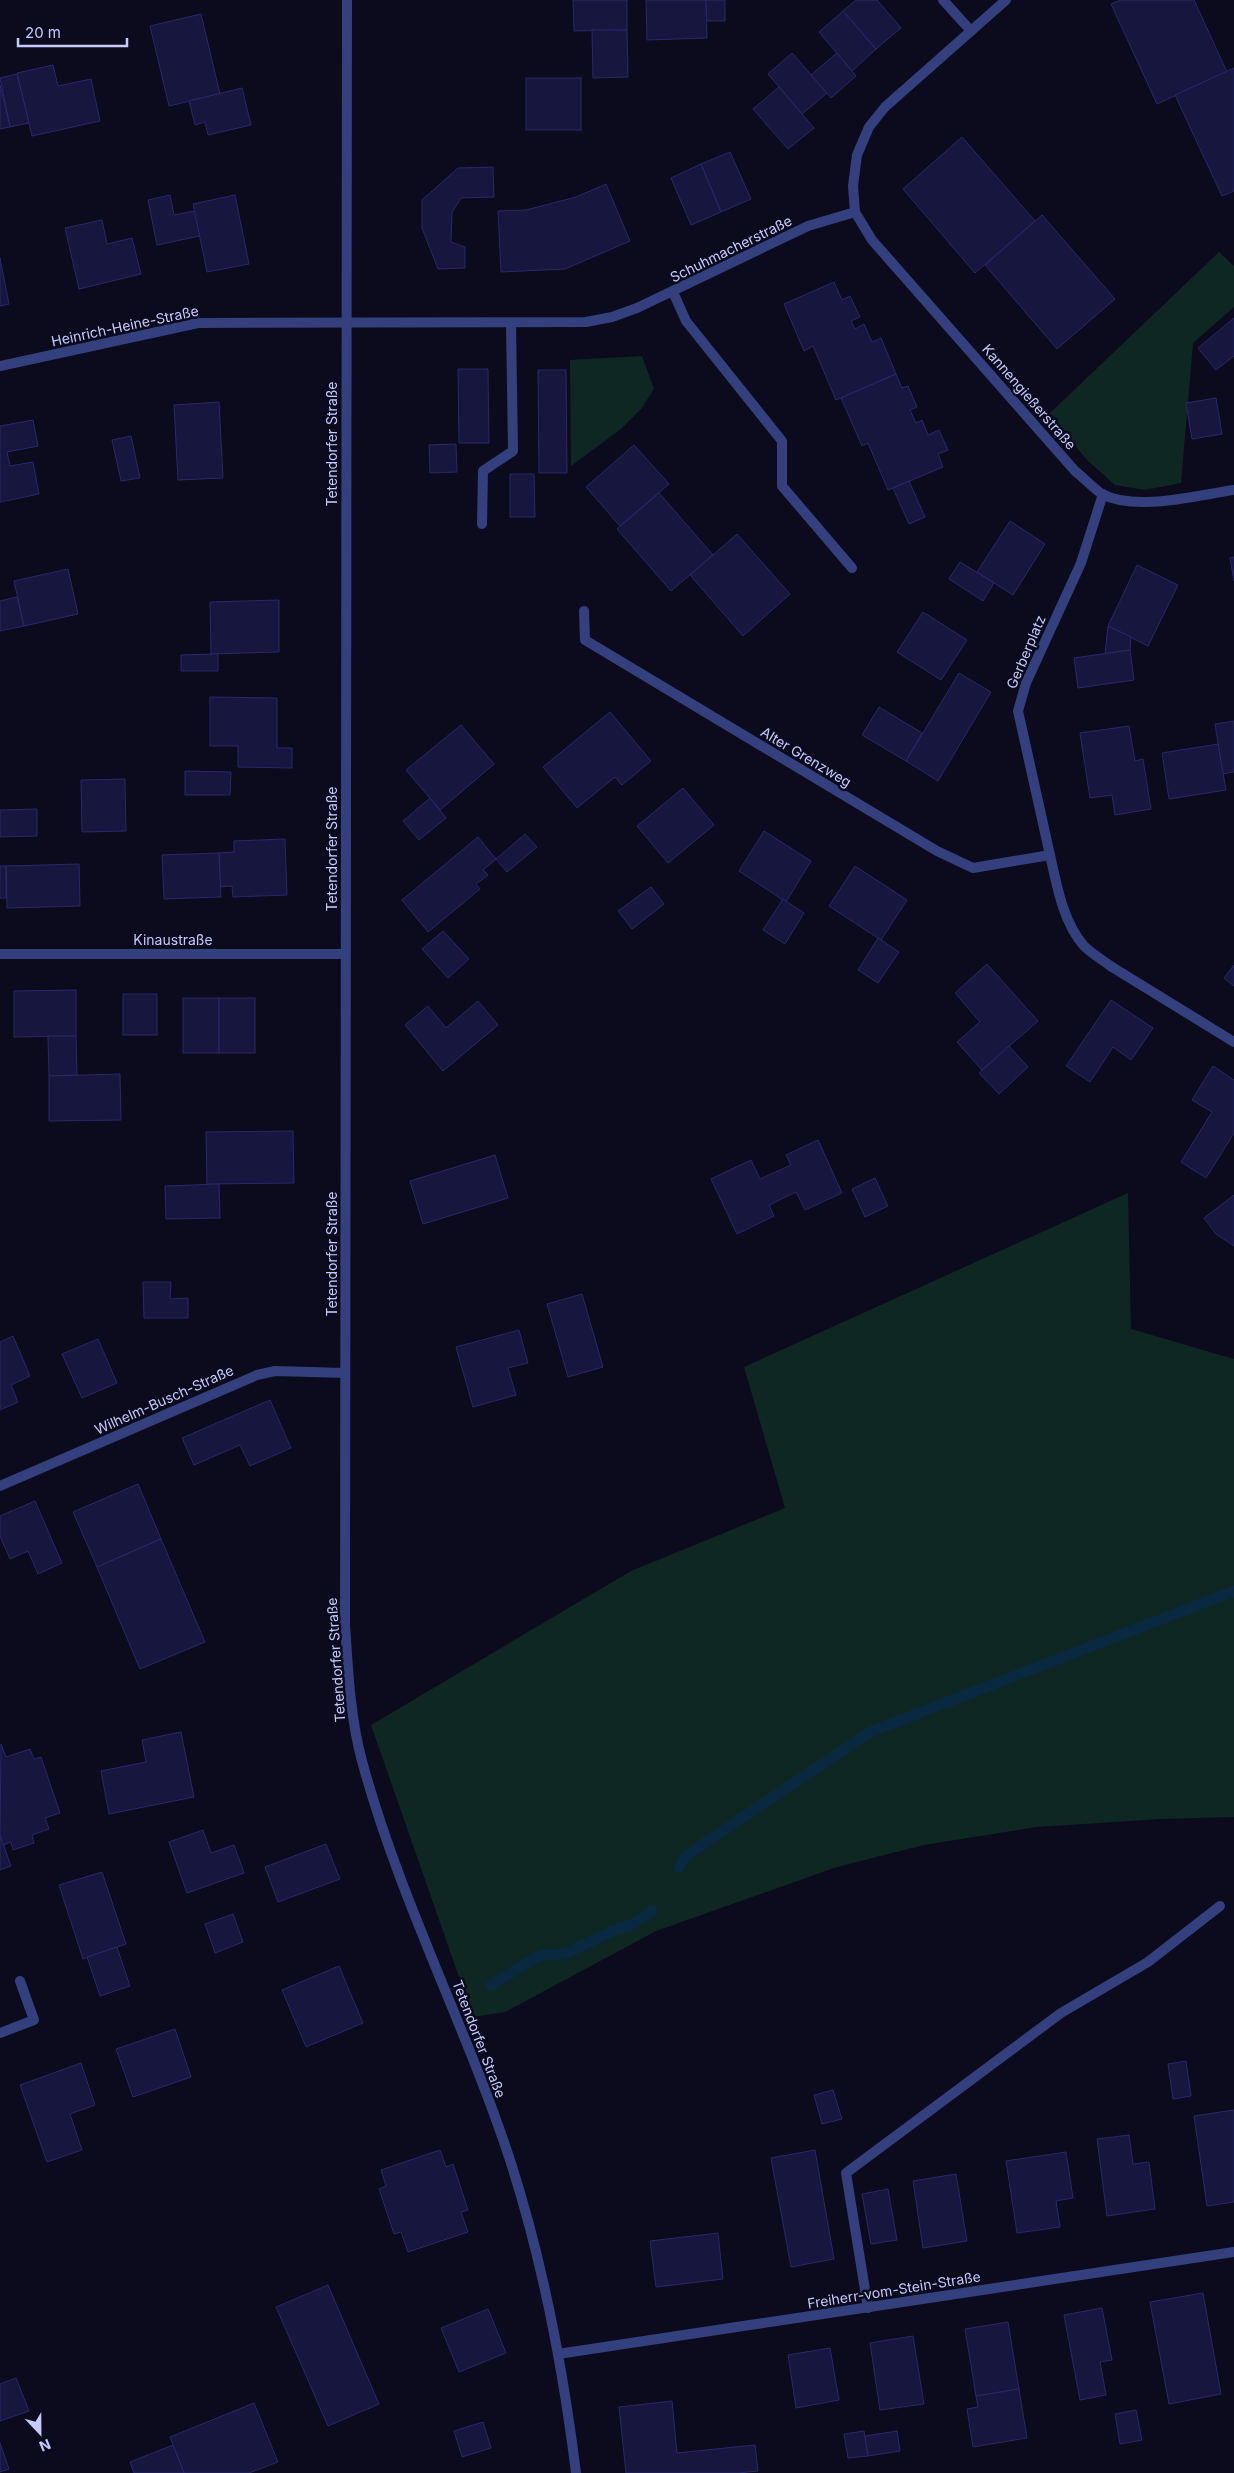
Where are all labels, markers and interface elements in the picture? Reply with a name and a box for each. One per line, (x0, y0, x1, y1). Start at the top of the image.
scale bar (18, 15, 126, 47)
text: 20 m (25, 23, 61, 42)
street label: Schuhmacherstraße (667, 212, 795, 285)
street label: Heinrich-Heine-Straße (50, 302, 200, 349)
street label: Kannengießerstraße (979, 340, 1080, 453)
street label: Tetendorfer Straße (323, 381, 340, 507)
street label: Gerberplatz (1002, 612, 1049, 691)
street label: Alter Grenzweg (758, 723, 855, 790)
street label: Tetendorfer Straße (323, 786, 340, 912)
street label: Kinaustraße (133, 931, 213, 948)
street label: Tetendorfer Straße (323, 1191, 340, 1317)
street label: Wilhelm-Busch-Straße (92, 1361, 236, 1438)
street label: Tetendorfer Straße (323, 1597, 348, 1723)
street label: Tetendorfer Straße (449, 1977, 510, 2100)
street label: Freiherr-vom-Stein-Straße (806, 2267, 982, 2312)
north arrow (15, 2408, 65, 2458)
text: N (37, 2436, 53, 2455)

